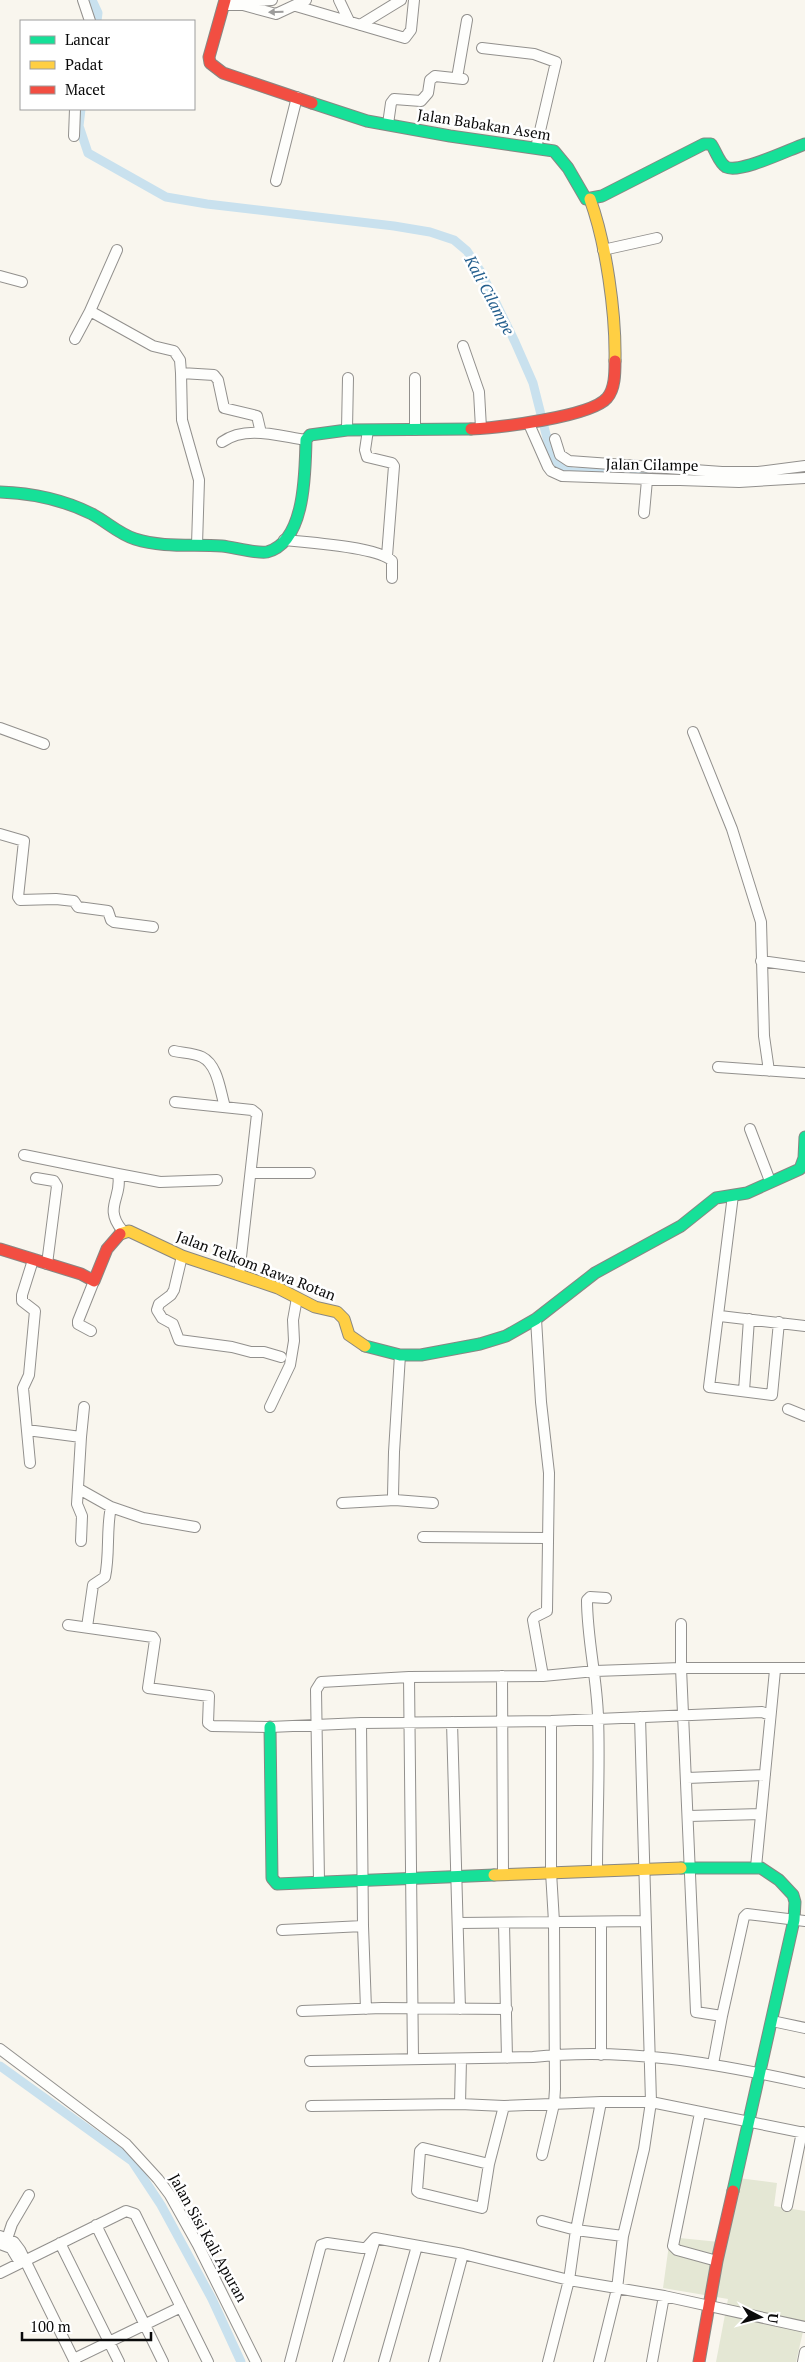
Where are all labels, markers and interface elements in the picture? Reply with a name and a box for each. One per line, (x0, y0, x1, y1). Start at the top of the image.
one-way arrow (267, 8, 283, 16)
legend (20, 20, 195, 110)
text: Lancar (65, 29, 110, 49)
text: Padat (65, 54, 103, 74)
text: Macet (65, 79, 106, 99)
street label: Jalan Babakan Asem (416, 104, 552, 144)
water label: Kali Cilampe (459, 250, 520, 339)
street label: Jalan Cilampe (606, 453, 698, 475)
street label: Jalan Telkom Rawa Rotan (174, 1225, 339, 1305)
street label: Jalan Sisi Kali Apuran (165, 2170, 253, 2305)
north arrow (735, 2292, 785, 2342)
scale bar (22, 2310, 151, 2342)
text: U (763, 2312, 783, 2324)
text: 100 m (30, 2316, 71, 2336)

